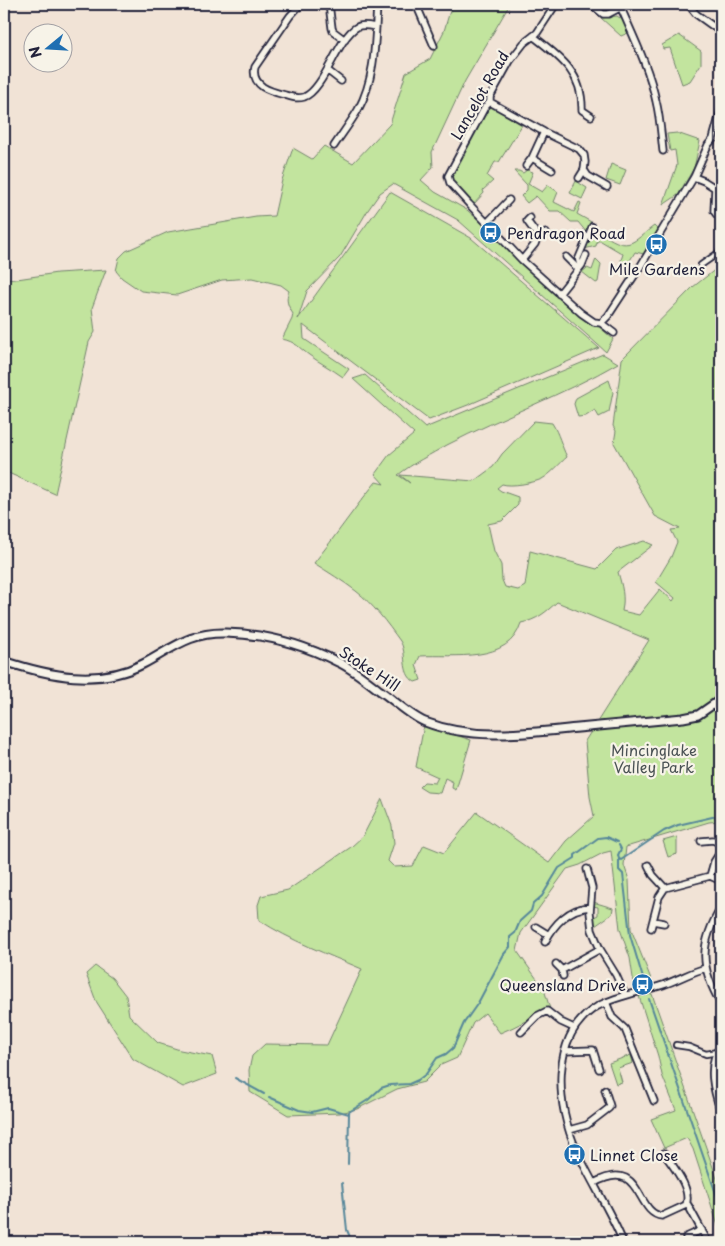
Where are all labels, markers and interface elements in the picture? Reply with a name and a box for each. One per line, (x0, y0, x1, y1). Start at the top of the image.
north arrow (22, 22, 72, 72)
text: N (23, 44, 47, 61)
street label: Lancelot Road (444, 46, 514, 144)
bus stop icon: Pendragon Road (479, 220, 503, 244)
place label: Pendragon Road (507, 221, 625, 244)
bus stop icon: Mile Gardens (645, 233, 669, 257)
place label: Mile Gardens (609, 257, 705, 280)
street label: Stoke Hill (335, 640, 405, 696)
park label: Mincinglake Valley Park (611, 738, 697, 778)
bus stop icon: Queensland Drive (630, 972, 654, 996)
place label: Queensland Drive (500, 973, 626, 996)
bus stop icon: Linnet Close (562, 1142, 586, 1166)
place label: Linnet Close (590, 1143, 678, 1166)

